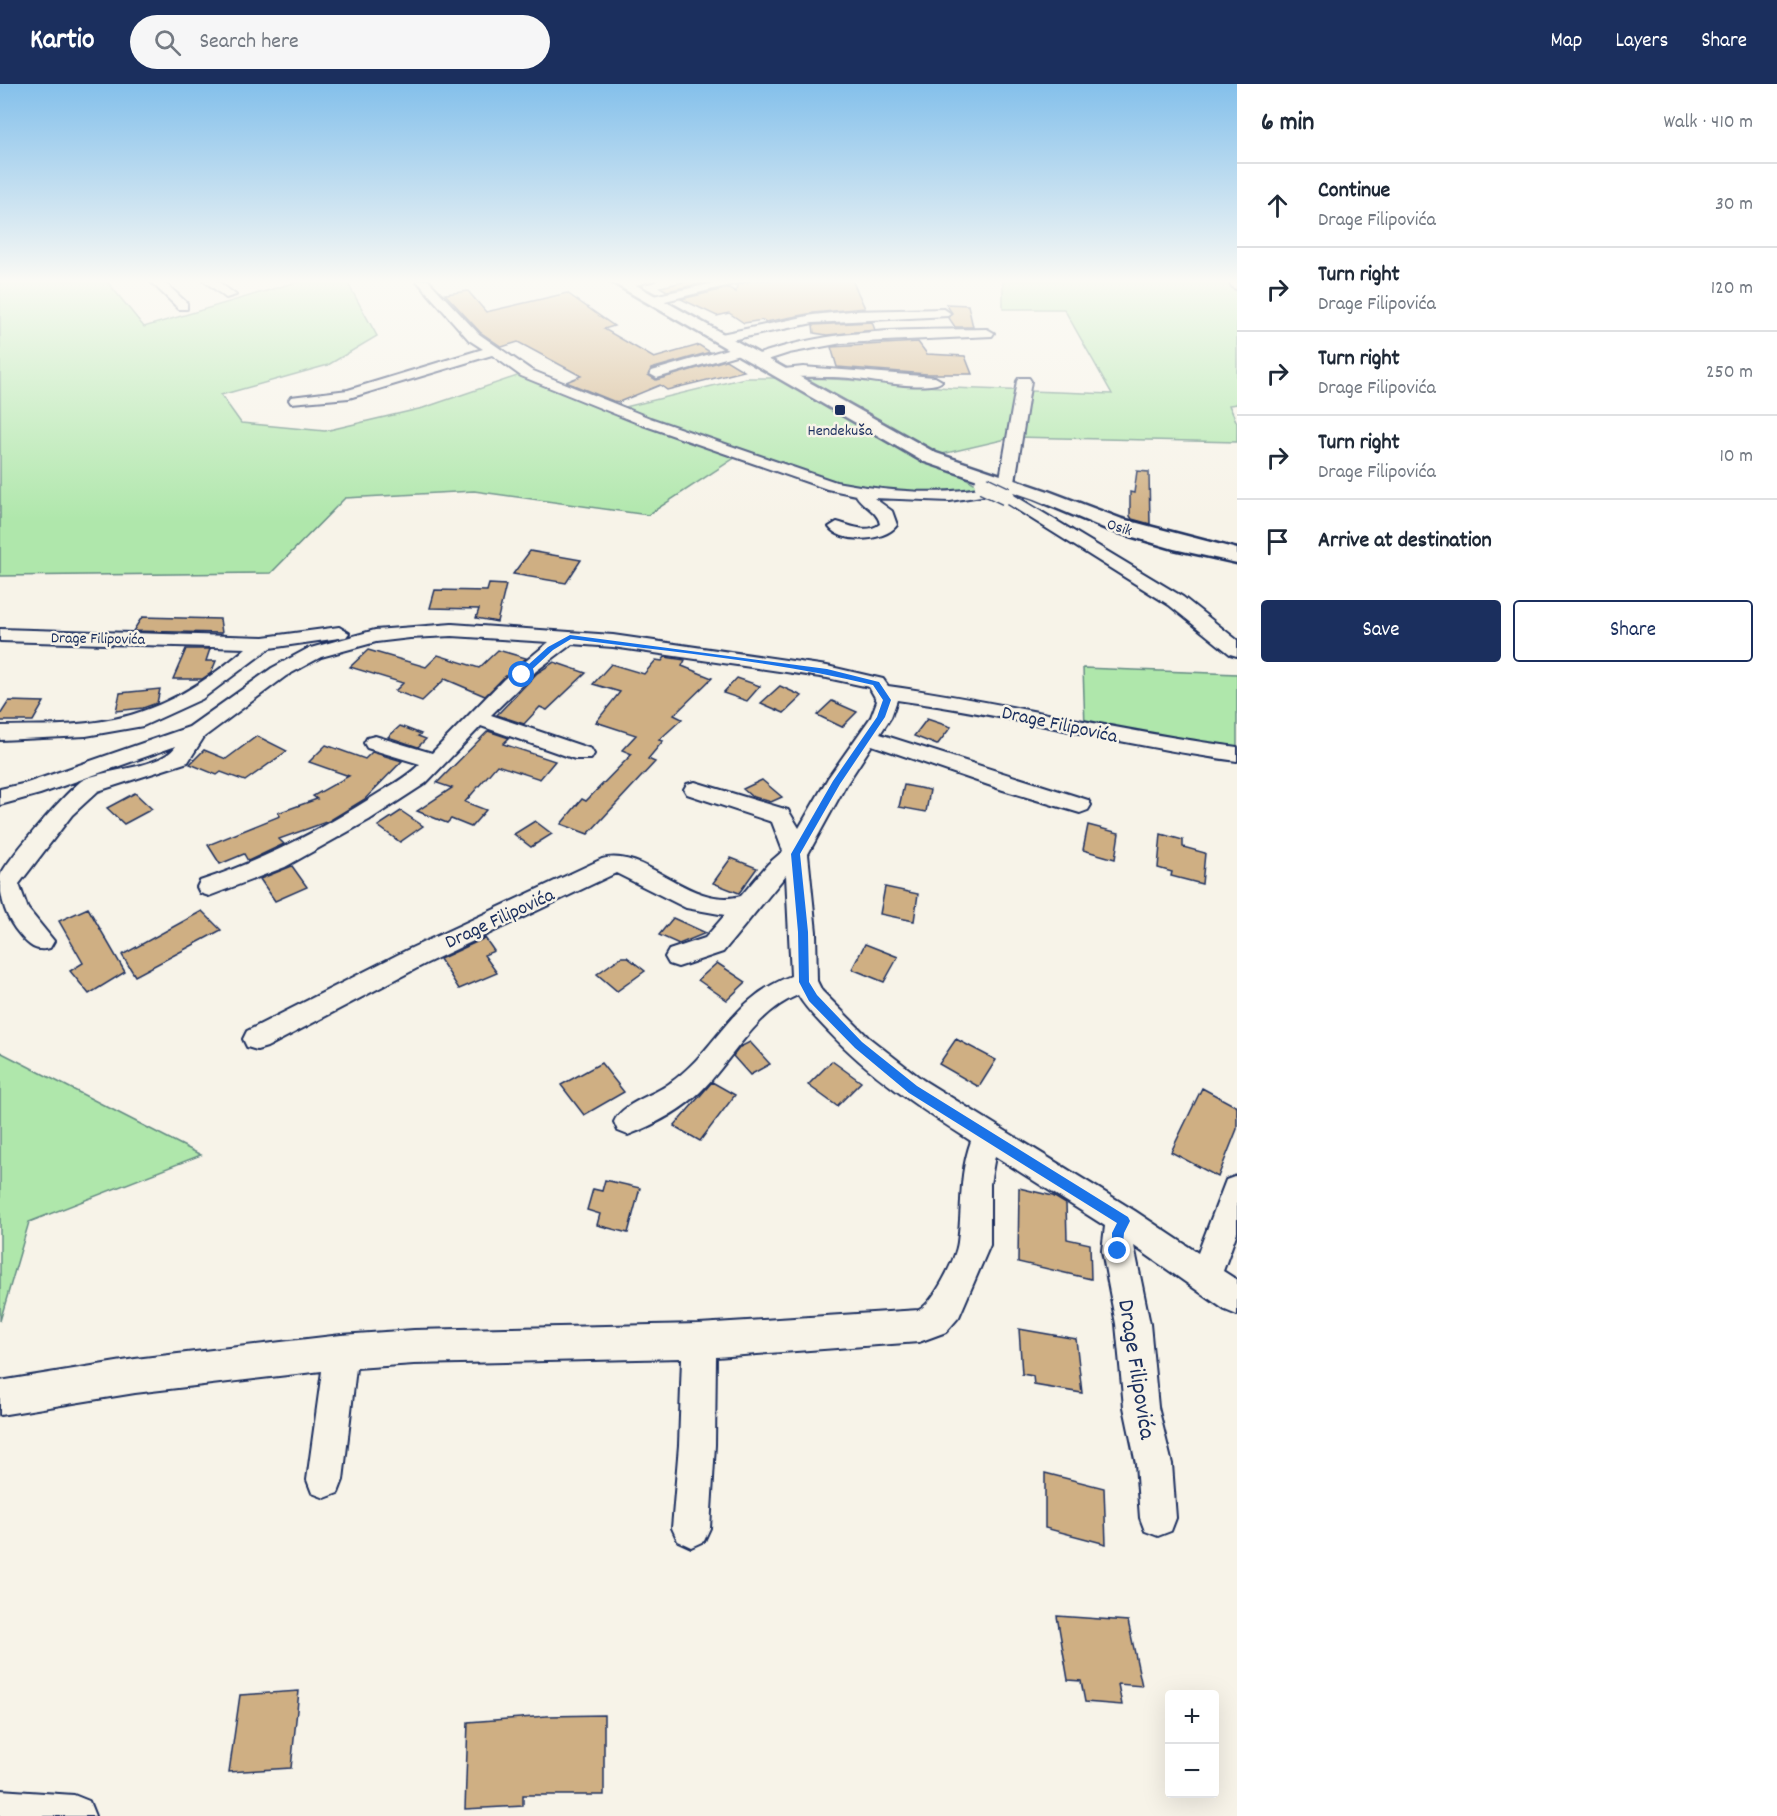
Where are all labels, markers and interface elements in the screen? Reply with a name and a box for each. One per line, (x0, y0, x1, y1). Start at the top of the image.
search box (130, 15, 550, 69)
text: Kartio (30, 22, 94, 62)
icon: search (151, 26, 184, 59)
text: Search here (199, 27, 299, 58)
text: Map (1551, 27, 1582, 57)
text: Layers (1615, 27, 1668, 57)
text: Share (1701, 27, 1747, 57)
text: 6 min (1261, 105, 1314, 142)
text: Walk · 410 m (1664, 109, 1753, 137)
text: Continue (1318, 176, 1390, 207)
icon: ahead (1261, 189, 1294, 222)
text: 30 m (1715, 191, 1753, 219)
text: Drage Filipovića (1318, 207, 1436, 235)
text: Turn right (1318, 260, 1400, 291)
icon: right (1261, 273, 1294, 306)
text: 120 m (1711, 275, 1753, 303)
text: Drage Filipovića (1318, 291, 1436, 319)
text: Turn right (1318, 344, 1400, 375)
icon: right (1261, 357, 1294, 390)
text: 250 m (1706, 359, 1753, 387)
text: Drage Filipovića (1318, 375, 1436, 403)
marker: Hendekuša (833, 403, 847, 417)
place label: Hendekuša (807, 420, 873, 443)
text: Turn right (1318, 428, 1400, 459)
icon: right (1261, 441, 1294, 474)
text: 10 m (1719, 443, 1753, 471)
text: Drage Filipovića (1318, 459, 1436, 487)
street label: Osik (1104, 514, 1135, 543)
icon: arrive (1261, 525, 1294, 558)
text: Arrive at destination (1318, 526, 1492, 557)
button: Save (1261, 600, 1501, 662)
button: Share (1513, 600, 1753, 662)
street label: Drage Filipovića (51, 627, 146, 652)
route start (508, 661, 534, 687)
street label: Drage Filipovića (999, 700, 1121, 752)
street label: Drage Filipovića (441, 882, 560, 957)
route end (1104, 1237, 1130, 1263)
street label: Drage Filipovića (1107, 1297, 1163, 1443)
map controls (1165, 1690, 1219, 1798)
button: + (1165, 1690, 1219, 1744)
button: − (1165, 1744, 1219, 1798)

